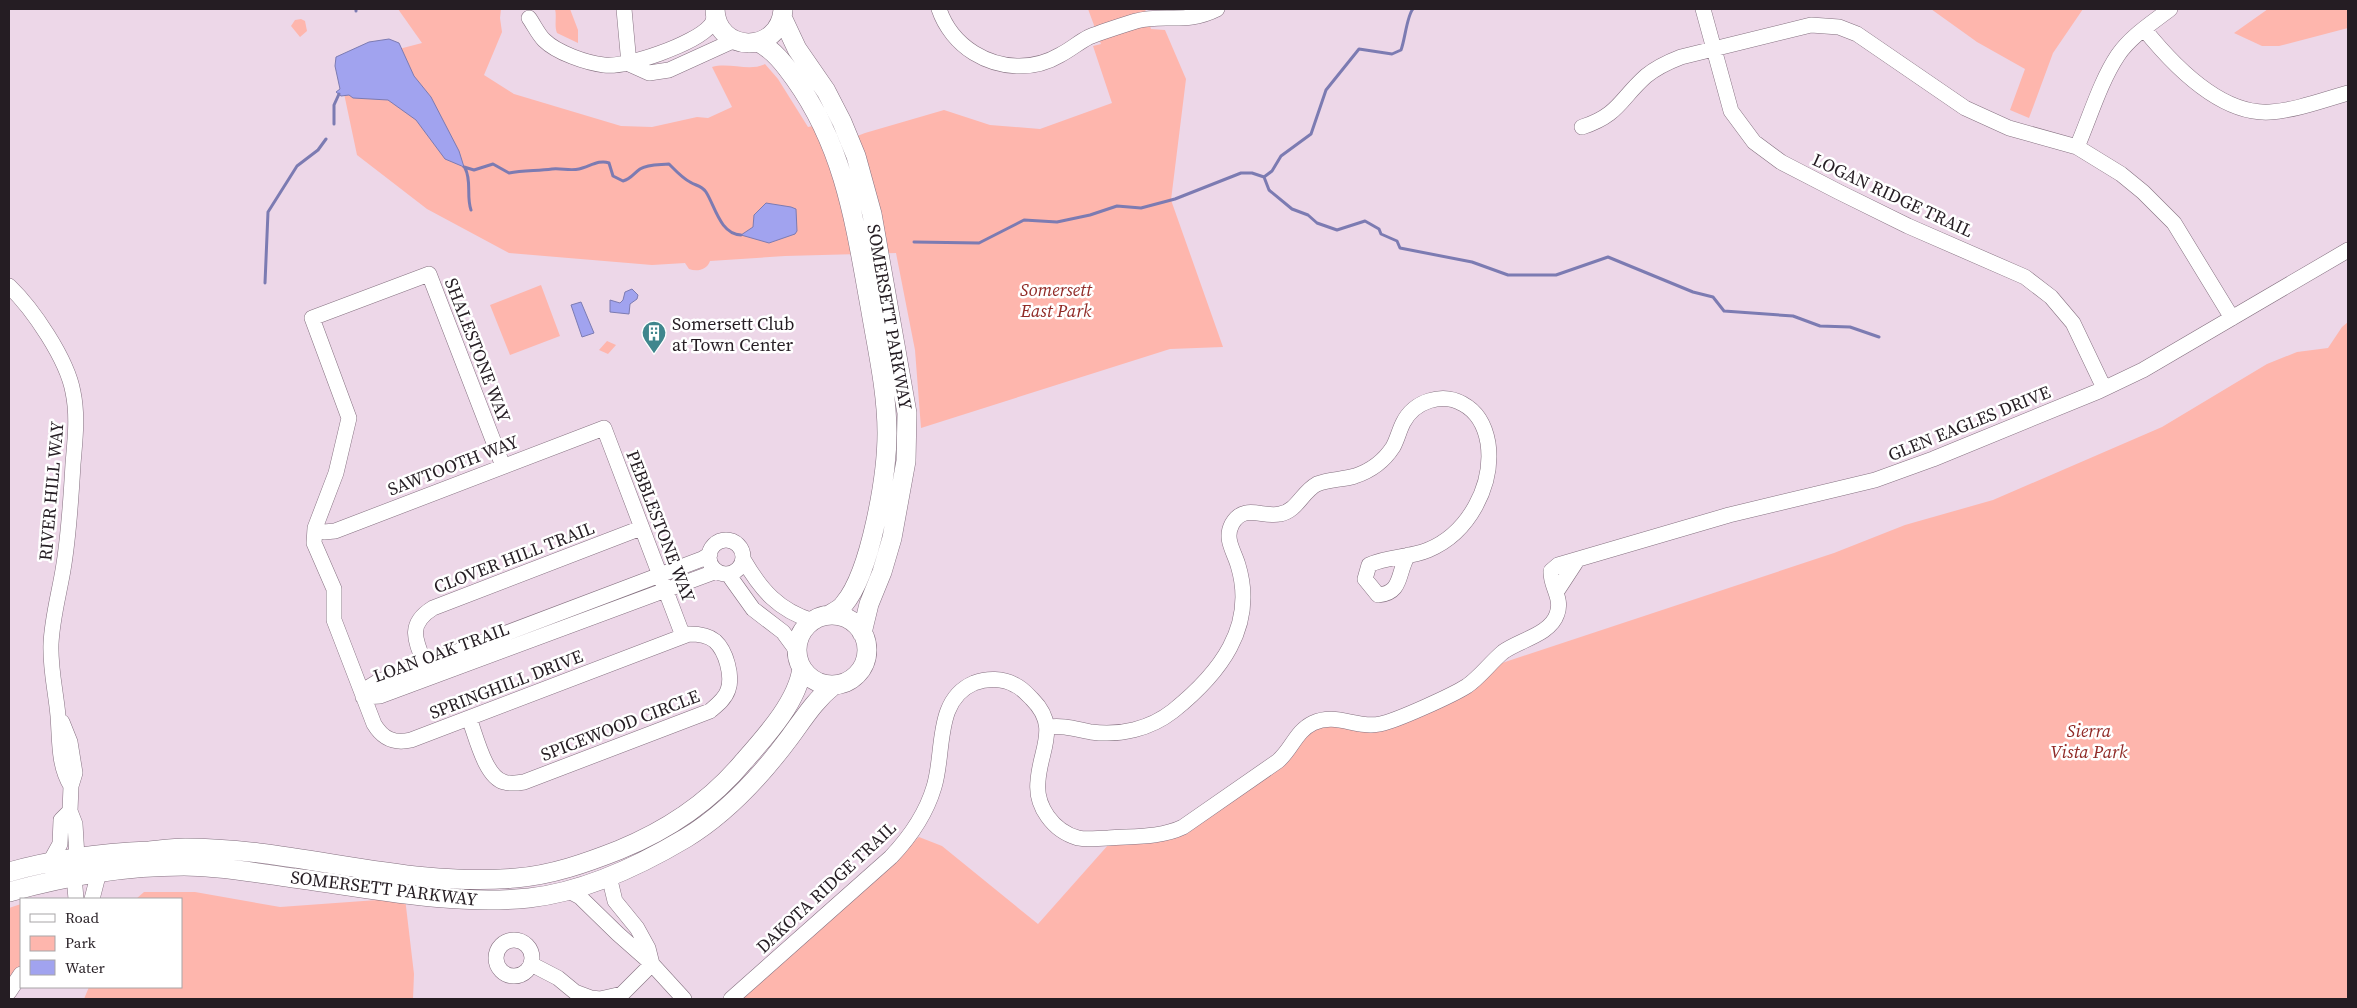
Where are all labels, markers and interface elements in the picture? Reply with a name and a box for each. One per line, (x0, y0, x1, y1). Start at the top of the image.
street label: LOGAN RIDGE TRAIL (1809, 147, 1977, 243)
street label: SOMERSETT PARKWAY (861, 222, 919, 412)
street label: SHALESTONE WAY (439, 274, 517, 426)
park label: Somersett East Park (1020, 277, 1093, 323)
place label: Somersett Club at Town Center (672, 311, 794, 357)
building icon: Somersett Club at Town Center (641, 320, 667, 354)
street label: GLEN EAGLES DRIVE (1884, 379, 2054, 467)
street label: RIVER HILL WAY (32, 420, 70, 562)
street label: SAWTOOTH WAY (384, 428, 523, 501)
street label: PEBBLESTONE WAY (620, 446, 702, 606)
street label: CLOVER HILL TRAIL (430, 515, 598, 599)
street label: LOAN OAK TRAIL (369, 616, 513, 688)
street label: SPRINGHILL DRIVE (426, 643, 587, 725)
street label: SPICEWOOD CIRCLE (537, 683, 703, 767)
park label: Sierra Vista Park (2051, 718, 2128, 764)
street label: DAKOTA RIDGE TRAIL (750, 815, 902, 959)
street label: SOMERSETT PARKWAY (289, 864, 479, 912)
legend (20, 898, 182, 988)
text: Road (65, 907, 99, 928)
text: Park (65, 932, 97, 953)
text: Water (65, 957, 106, 978)

